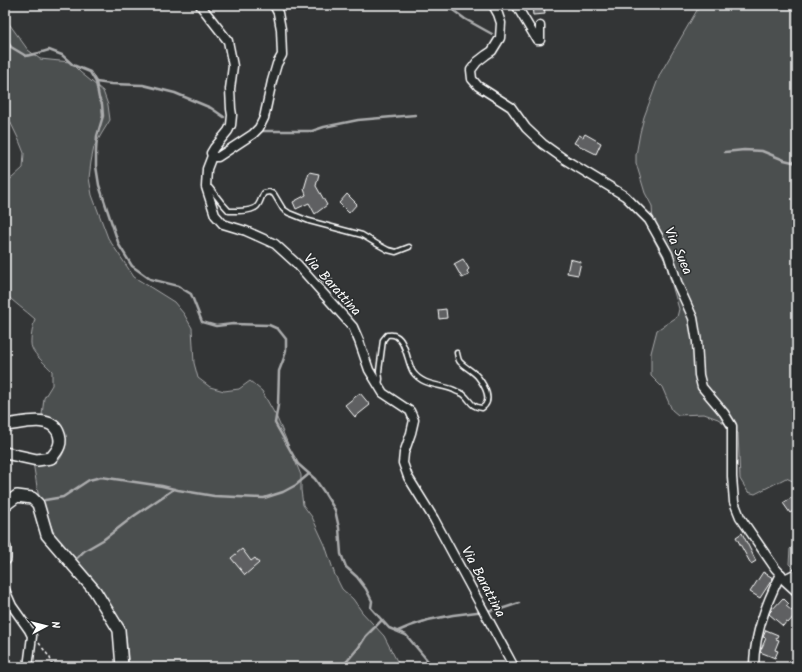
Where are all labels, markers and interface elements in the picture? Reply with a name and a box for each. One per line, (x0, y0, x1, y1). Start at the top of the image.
street label: Via Suea (658, 224, 698, 278)
street label: Via Barattina (298, 249, 366, 321)
street label: Via Barattina (455, 542, 511, 622)
north arrow (26, 606, 66, 646)
text: N (46, 620, 64, 629)

